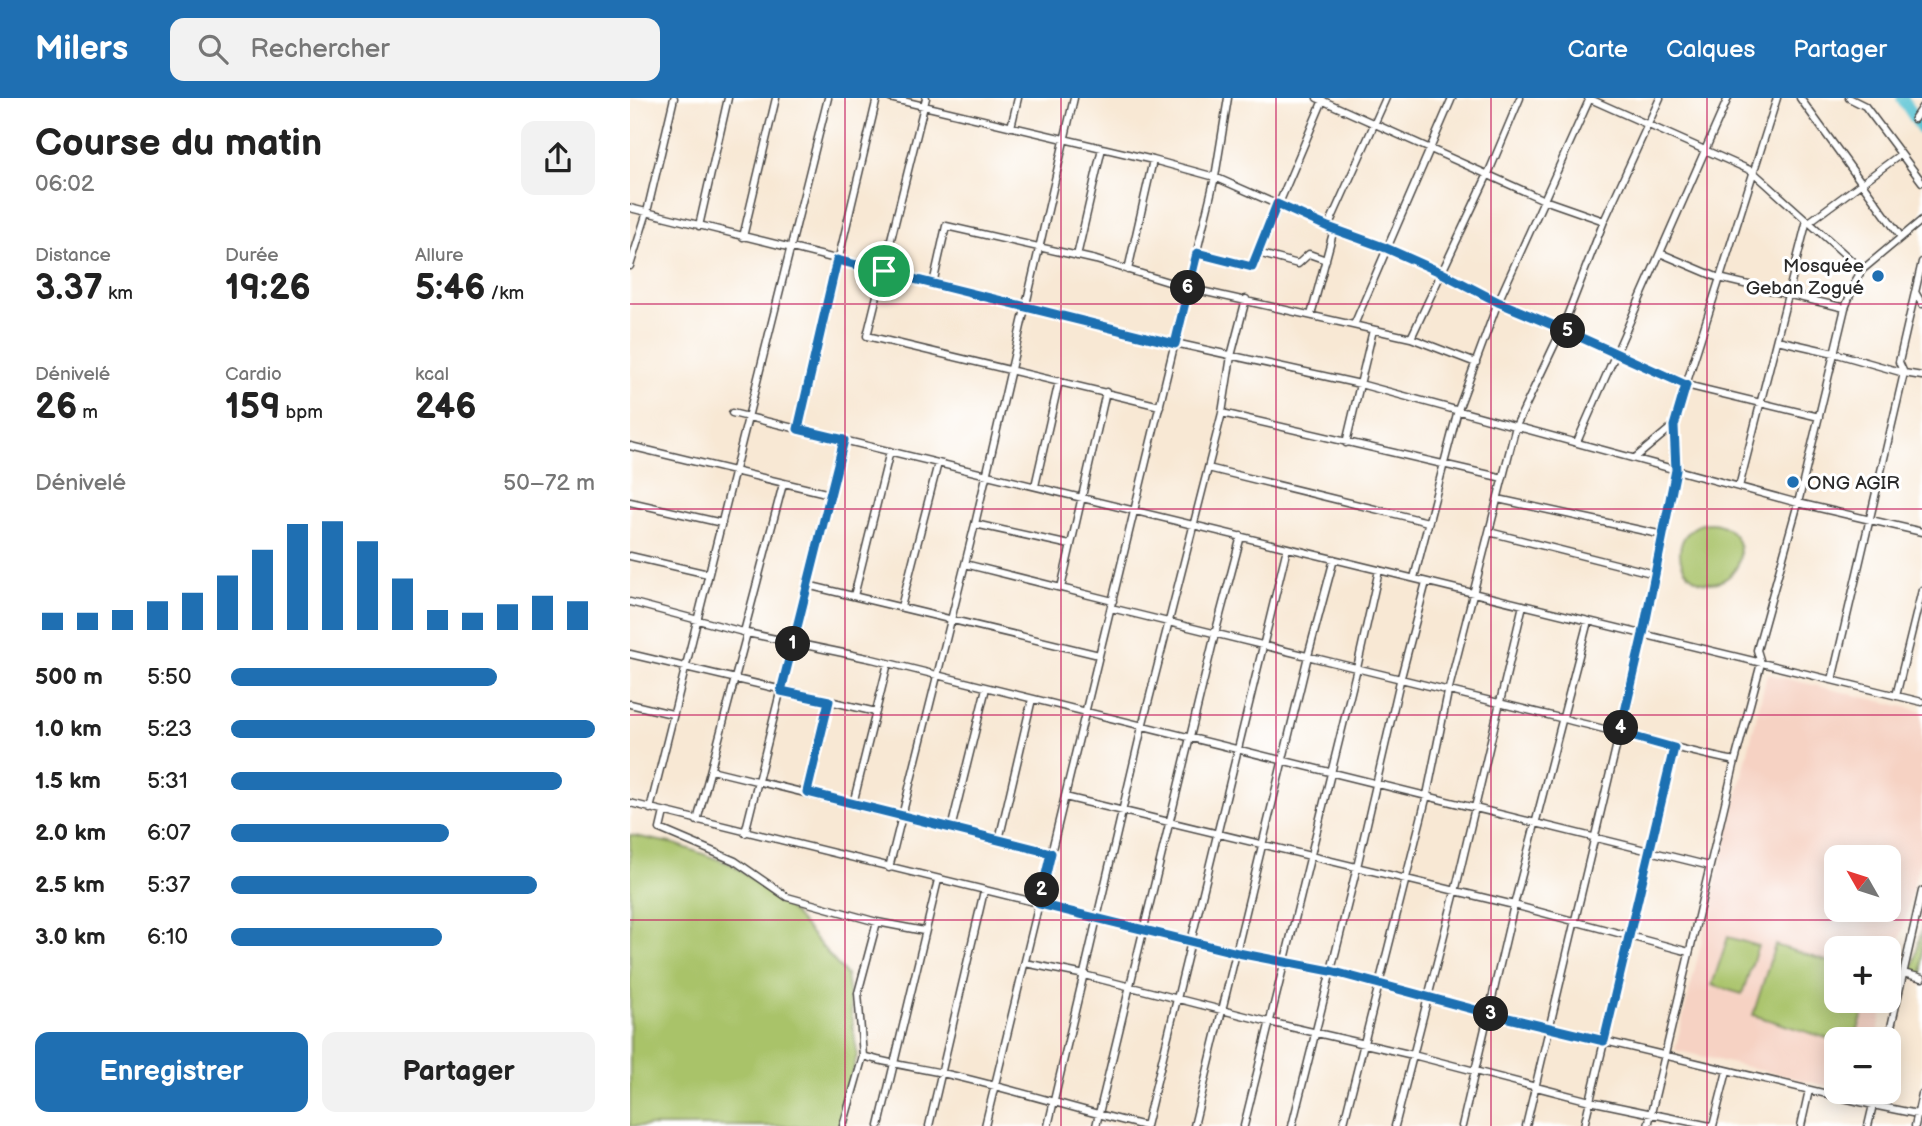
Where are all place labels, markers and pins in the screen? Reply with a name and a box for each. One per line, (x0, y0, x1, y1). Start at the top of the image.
pin (854, 241, 914, 301)
place label: Mosquée Geban Zogué (1746, 255, 1864, 300)
marker: Mosquée Geban Zogué (1870, 268, 1886, 284)
pin: 6 (1170, 270, 1206, 306)
pin: 5 (1550, 314, 1586, 348)
place label: ONG AGIR (1807, 472, 1900, 495)
marker: ONG AGIR (1785, 474, 1801, 490)
pin: 1 (776, 626, 810, 662)
pin: 4 (1604, 710, 1639, 746)
pin: 2 (1024, 872, 1060, 908)
pin: 3 (1474, 996, 1508, 1032)

